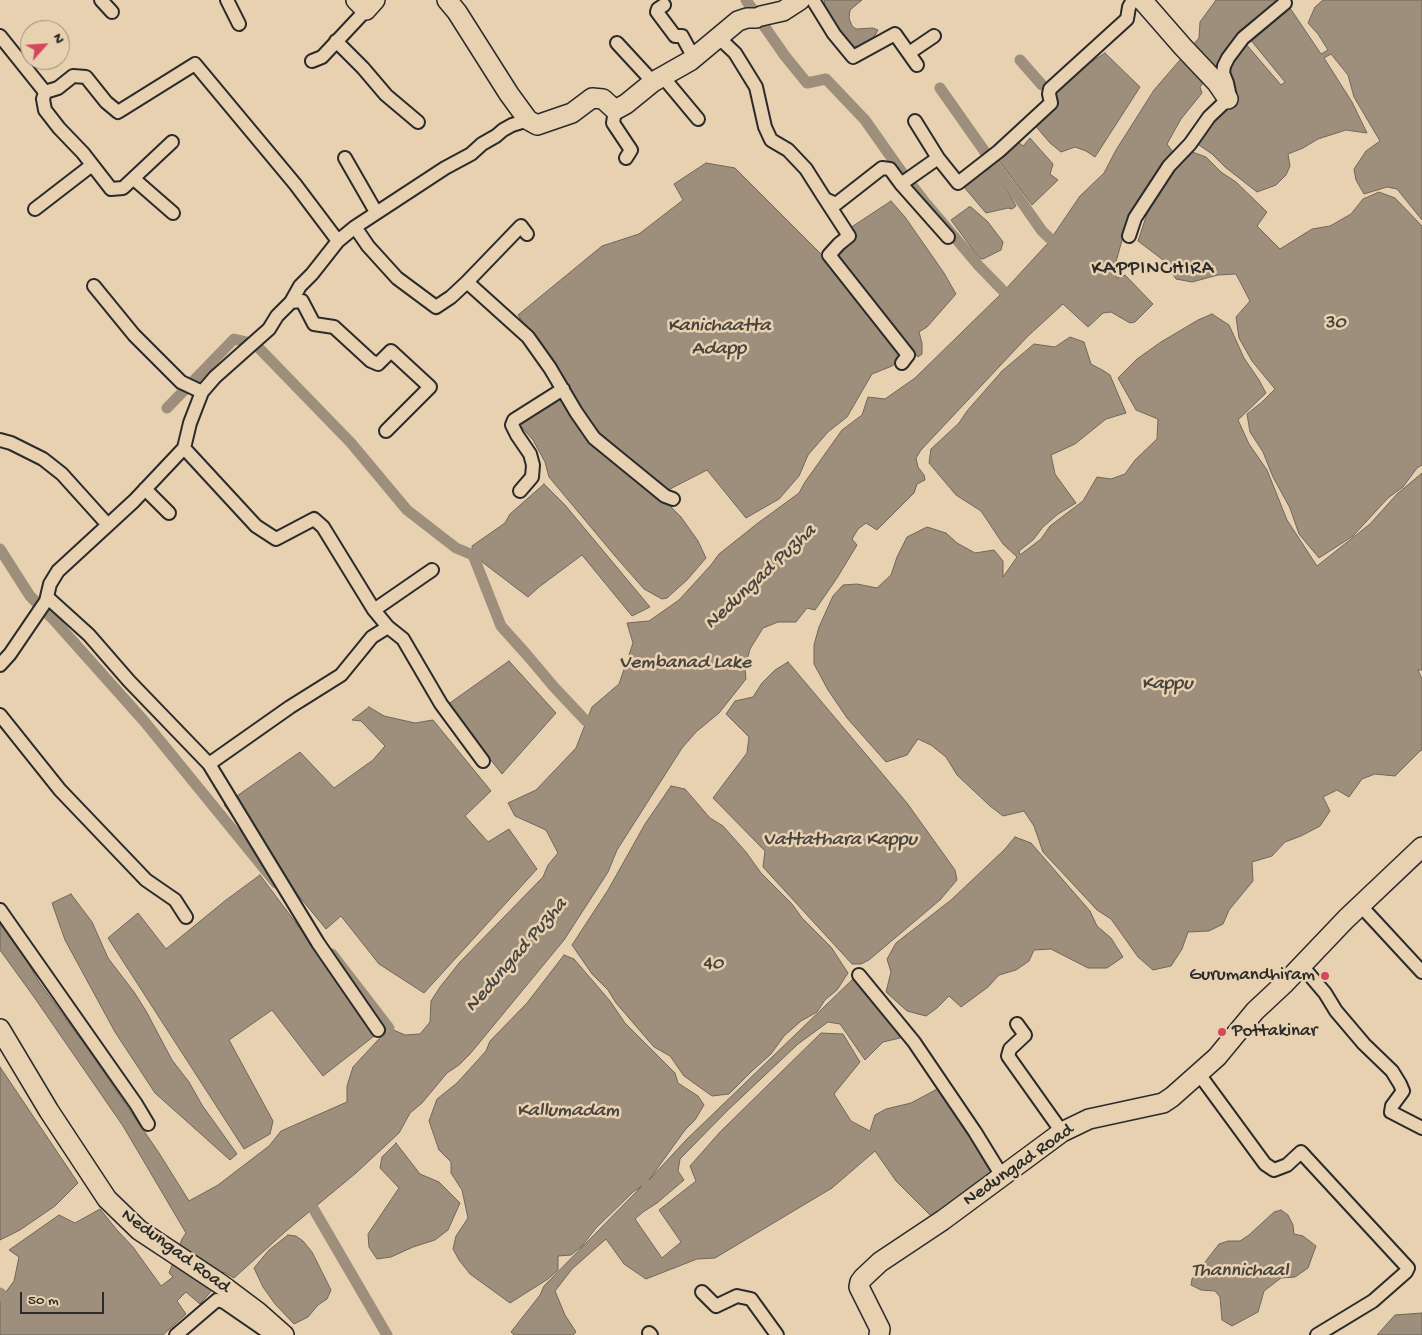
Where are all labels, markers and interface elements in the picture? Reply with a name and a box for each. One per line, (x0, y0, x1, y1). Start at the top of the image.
north arrow (20, 20, 70, 70)
text: N (48, 31, 68, 46)
district label: KAPPINCHIRA (1090, 258, 1216, 282)
water label: 30 (1324, 312, 1346, 336)
water label: Kanichaatta Adapp (667, 315, 771, 362)
water label: Nedungad Puzha (700, 520, 822, 636)
water label: Vembanad Lake (619, 652, 751, 676)
water label: Kappu (1141, 673, 1193, 697)
water label: Vattathara Kappu (763, 829, 917, 853)
water label: Nedungad Puzha (461, 894, 573, 1018)
water label: 40 (703, 953, 723, 977)
place label: Gurumandhiram (1189, 965, 1315, 987)
marker: Gurumandhiram (1319, 970, 1331, 982)
place label: Pottakinar (1232, 1021, 1317, 1043)
marker: Pottakinar (1216, 1026, 1228, 1038)
water label: Kallumadam (517, 1100, 619, 1124)
street label: Nedungad Road (959, 1119, 1079, 1213)
street label: Nedungad Road (116, 1205, 234, 1299)
water label: Thannichaal (1191, 1260, 1289, 1284)
scale bar (22, 1282, 106, 1314)
text: 50 m (28, 1292, 59, 1310)

